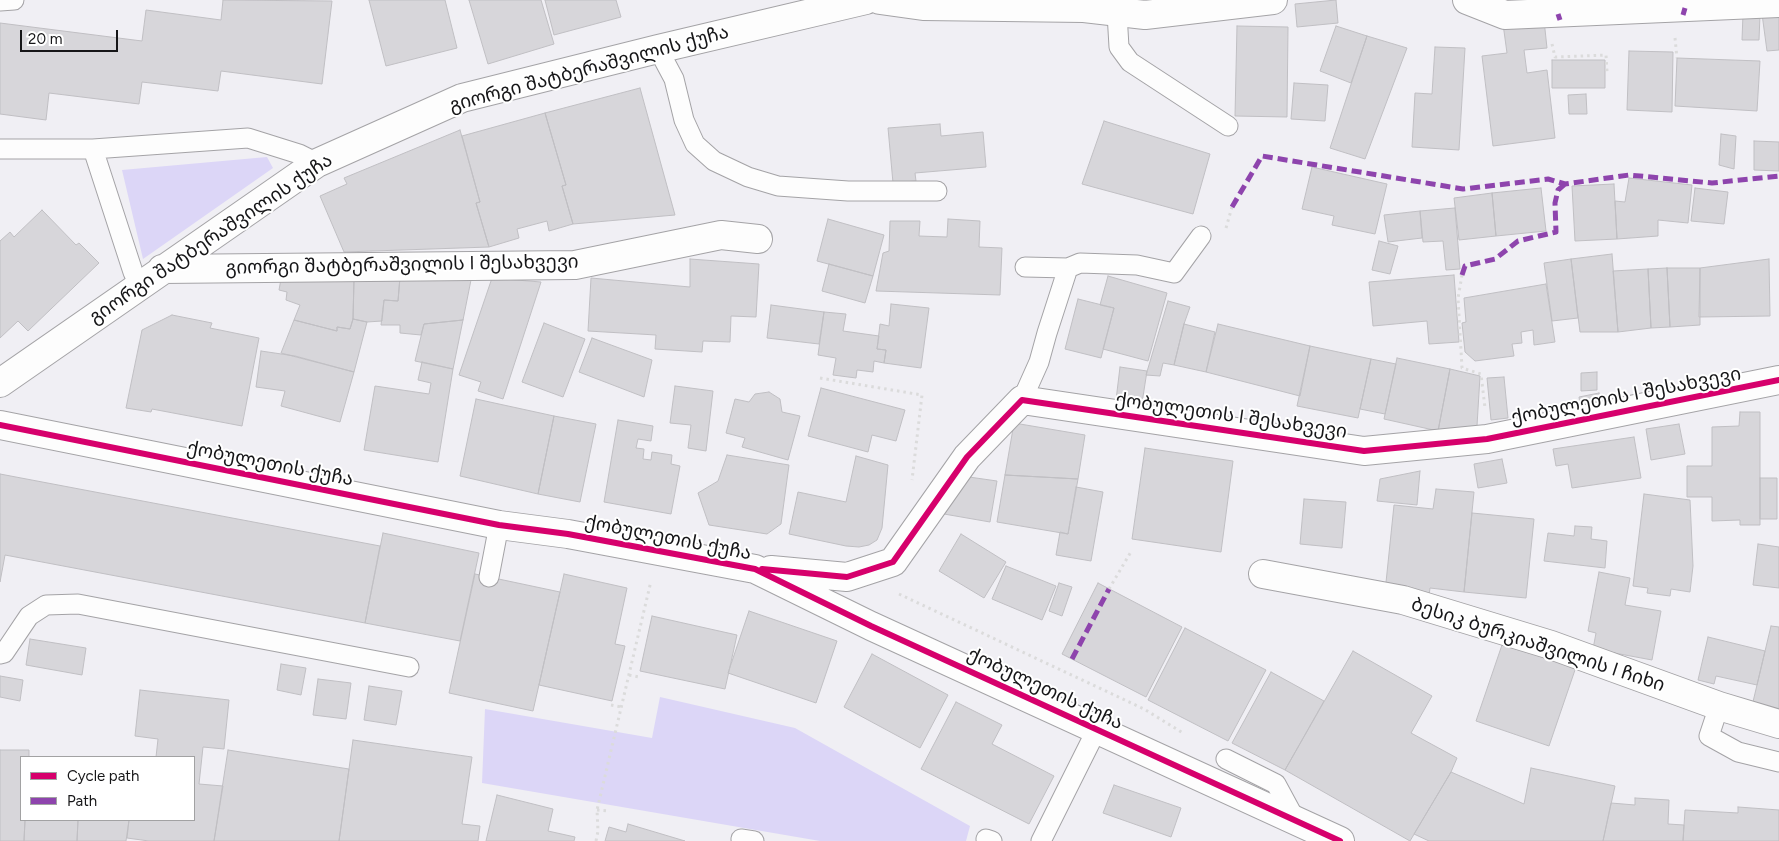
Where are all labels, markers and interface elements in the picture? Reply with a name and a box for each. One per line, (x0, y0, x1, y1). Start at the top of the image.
scale bar (22, 20, 120, 52)
street label: გიორგი შატბერაშვილის ქუჩა (447, 21, 731, 117)
text: 20 m (28, 30, 62, 48)
street label: გიორგი შატბერაშვილის ქუჩა (85, 149, 337, 329)
street label: გიორგი შატბერაშვილის I შესახვევი (225, 251, 579, 279)
street label: ქობულეთის I შესახვევი (1509, 362, 1743, 430)
street label: ქობულეთის I შესახვევი (1114, 388, 1348, 444)
street label: ქობულეთის ქუჩა (185, 437, 355, 491)
street label: ქობულეთის ქუჩა (583, 511, 753, 565)
street label: ბესიკ ბურკიაშვილის I ჩიხი (1408, 593, 1668, 697)
street label: ქობულეთის ქუჩა (964, 643, 1126, 735)
legend (20, 756, 195, 821)
text: Cycle path (67, 767, 139, 785)
text: Path (67, 792, 97, 810)

